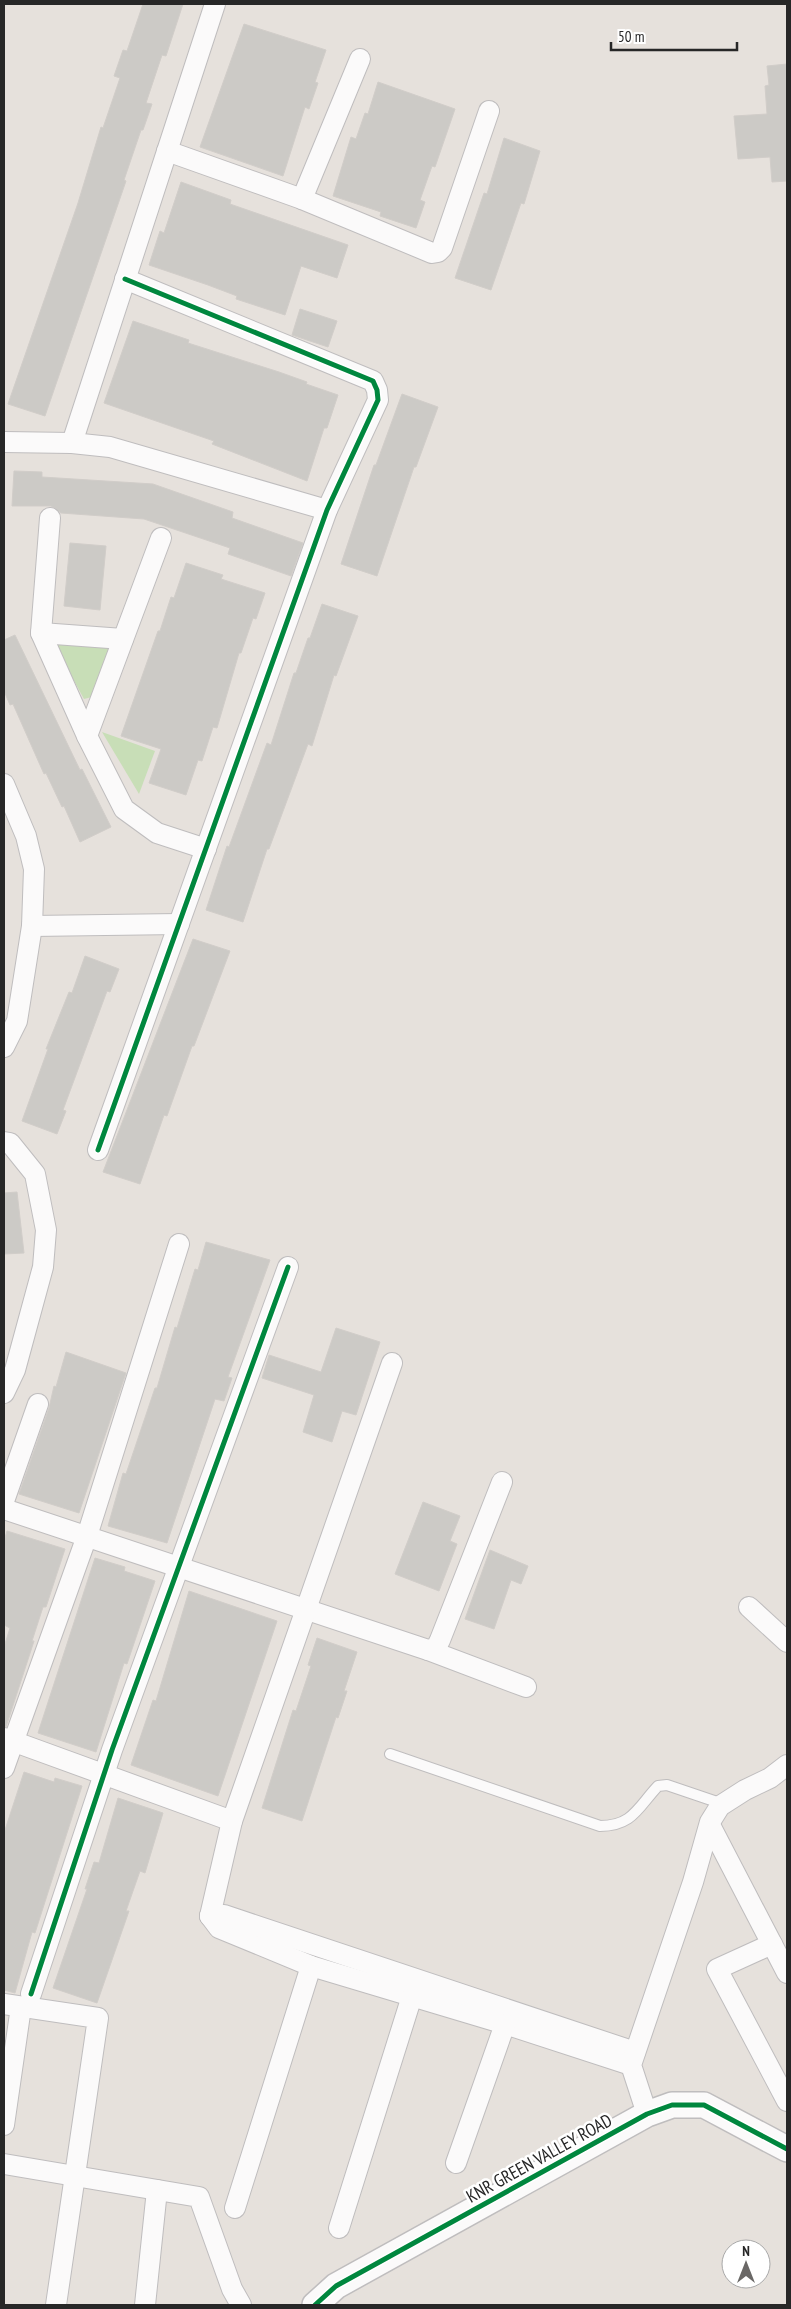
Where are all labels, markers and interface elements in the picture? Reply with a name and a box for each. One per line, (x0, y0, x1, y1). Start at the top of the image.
scale bar (611, 20, 737, 52)
text: 50 m (618, 27, 644, 46)
street label: KNR GREEN VALLEY ROAD (462, 2108, 616, 2208)
north arrow (721, 2239, 771, 2289)
text: N (742, 2242, 750, 2260)

